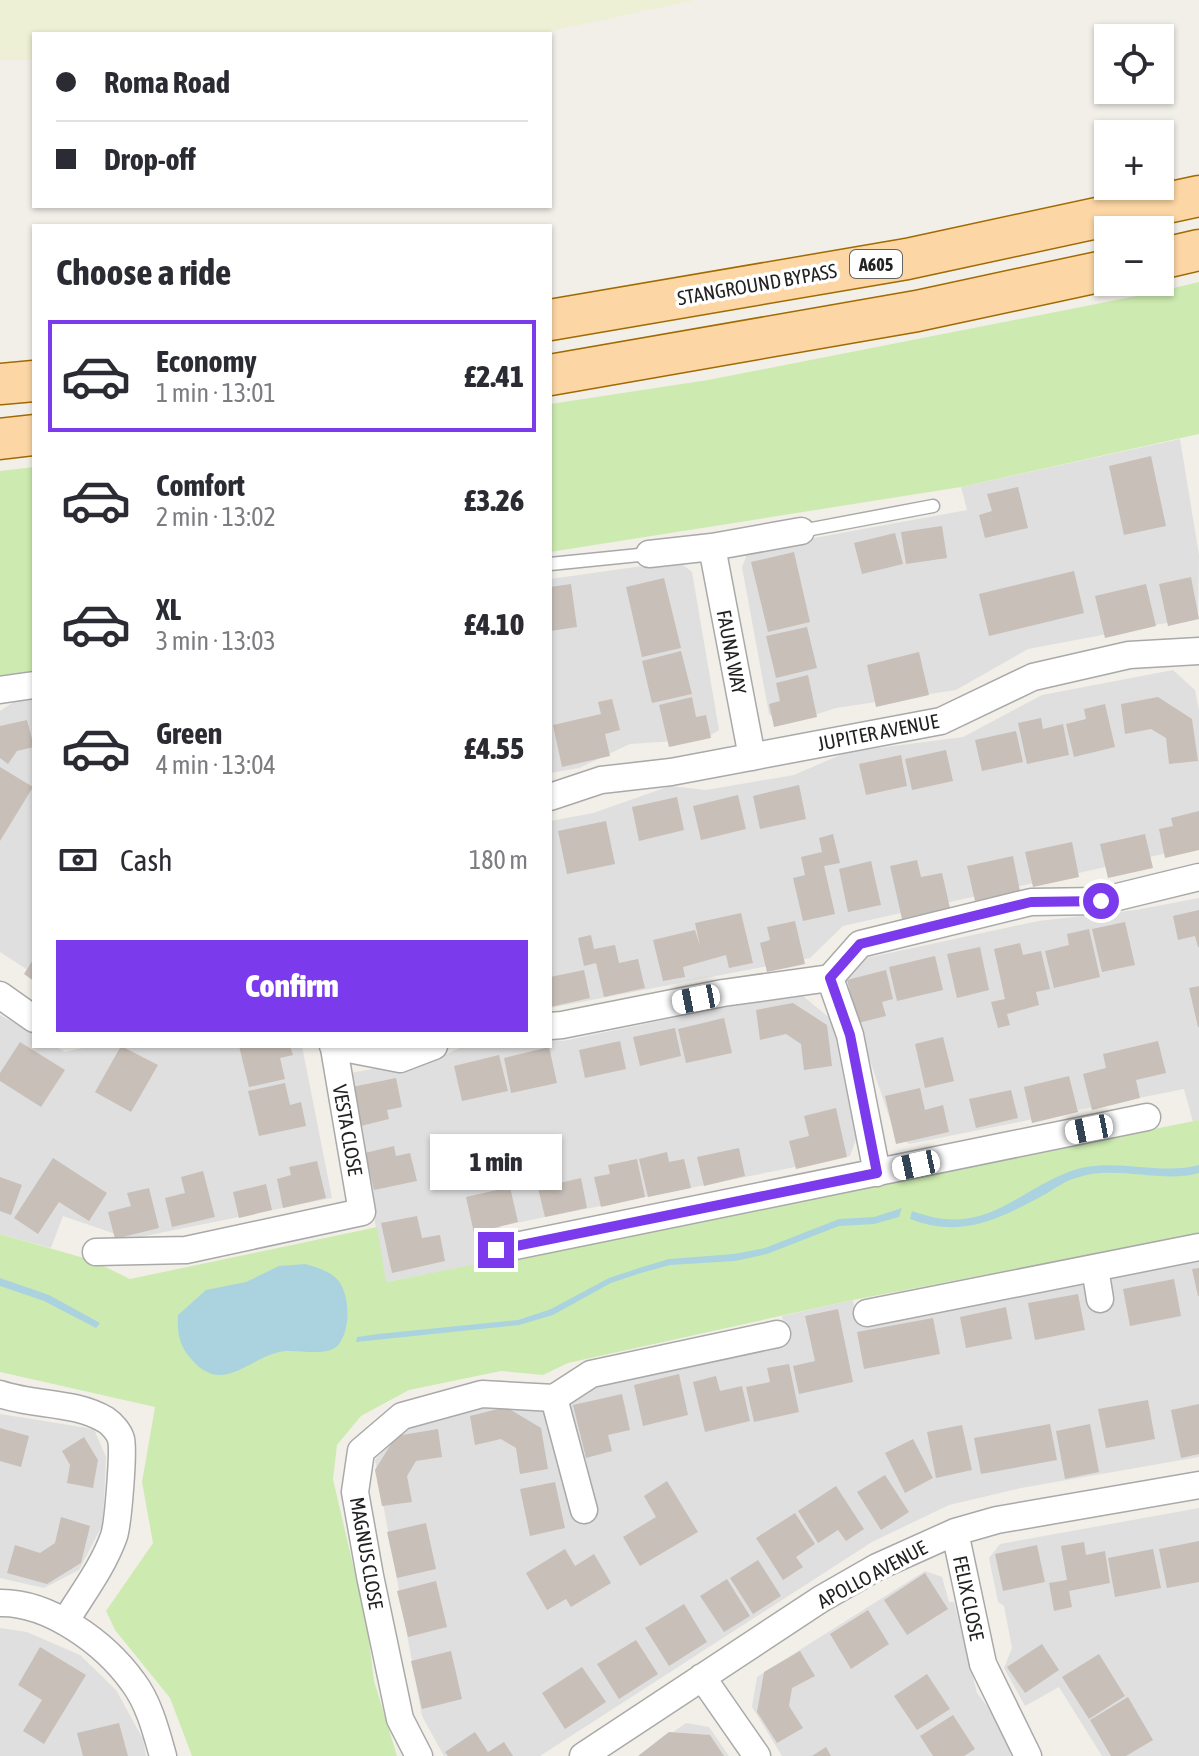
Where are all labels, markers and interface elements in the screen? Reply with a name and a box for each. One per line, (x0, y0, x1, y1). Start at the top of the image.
map controls (1094, 24, 1174, 296)
button: locate (1094, 24, 1174, 104)
text: Roma Road (104, 65, 230, 99)
button: + (1094, 120, 1174, 200)
text: Drop-off (104, 142, 196, 176)
button: − (1094, 216, 1174, 296)
road number: A605 (850, 250, 902, 278)
text: Choose a ride (56, 251, 231, 293)
street label: STANGROUND BYPASS (675, 259, 839, 309)
icon: car (60, 340, 132, 412)
text: Economy (156, 344, 257, 378)
text: £2.41 (464, 359, 524, 393)
text: 1 min · 13:01 (156, 378, 276, 408)
icon: car (60, 464, 132, 536)
text: Comfort (156, 468, 245, 502)
text: £3.26 (464, 483, 524, 517)
text: 2 min · 13:02 (156, 502, 276, 532)
icon: car (60, 588, 132, 660)
text: XL (156, 592, 181, 626)
text: £4.10 (464, 607, 524, 641)
street label: FAUNA WAY (713, 608, 751, 696)
text: 3 min · 13:03 (156, 626, 276, 656)
street label: JUPITER AVENUE (815, 709, 941, 755)
icon: car (60, 712, 132, 784)
text: Green (156, 716, 222, 750)
text: £4.55 (464, 731, 524, 765)
text: 4 min · 13:04 (156, 750, 276, 780)
icon: cash (56, 838, 100, 882)
text: Cash (120, 843, 173, 877)
text: 180 m (469, 845, 528, 875)
route start (1083, 883, 1119, 919)
button: Confirm (56, 940, 528, 1032)
car (670, 983, 722, 1015)
street label: VESTA CLOSE (329, 1083, 367, 1178)
car (1063, 1113, 1115, 1145)
callout: 1 min (430, 1134, 562, 1190)
text: 1 min (469, 1147, 523, 1177)
car (890, 1148, 942, 1182)
route end (478, 1232, 514, 1268)
street label: MAGNUS CLOSE (346, 1495, 388, 1611)
street label: APOLLO AVENUE (813, 1535, 931, 1612)
street label: FELIX CLOSE (949, 1553, 989, 1643)

